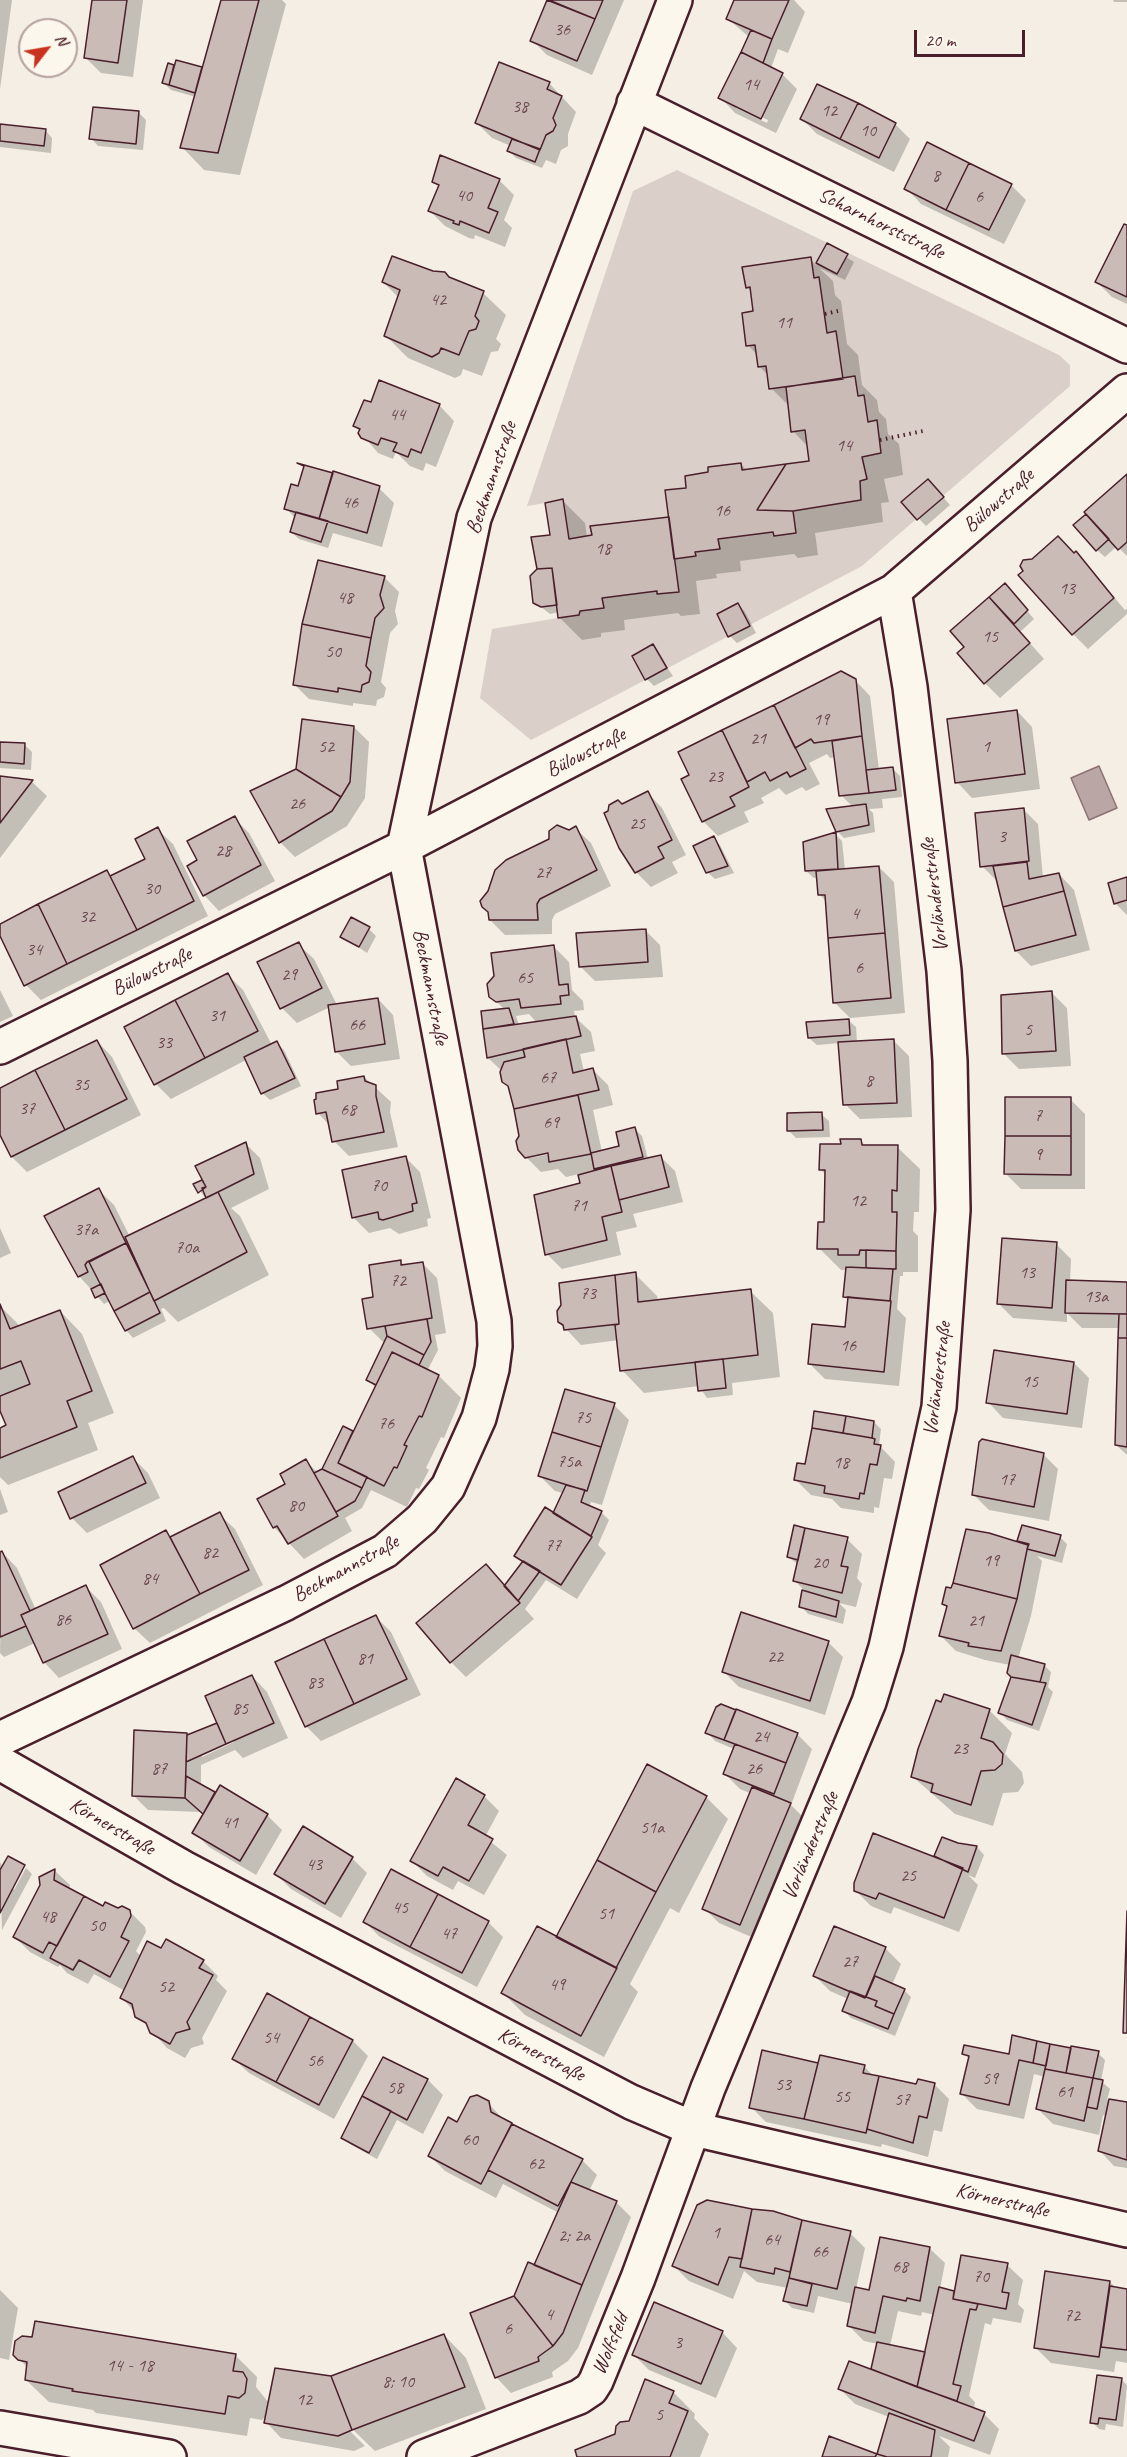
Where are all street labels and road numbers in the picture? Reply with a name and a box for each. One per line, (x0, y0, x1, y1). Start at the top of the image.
street label: Scharnhorststraße (814, 183, 948, 265)
street label: Beckmannstraße (461, 418, 523, 538)
street label: Bülowstraße (958, 463, 1040, 539)
street label: Bülowstraße (542, 722, 630, 784)
street label: Vorländerstraße (916, 837, 954, 953)
street label: Beckmannstraße (406, 927, 454, 1047)
street label: Bülowstraße (108, 942, 196, 1002)
street label: Vorländerstraße (919, 1321, 957, 1437)
street label: Beckmannstraße (289, 1530, 403, 1608)
street label: Vorländerstraße (777, 1788, 845, 1904)
street label: Körnerstraße (65, 1792, 159, 1862)
street label: Körnerstraße (493, 2022, 589, 2088)
street label: Körnerstraße (953, 2178, 1051, 2224)
street label: Wolfsfeld (587, 2310, 635, 2378)

